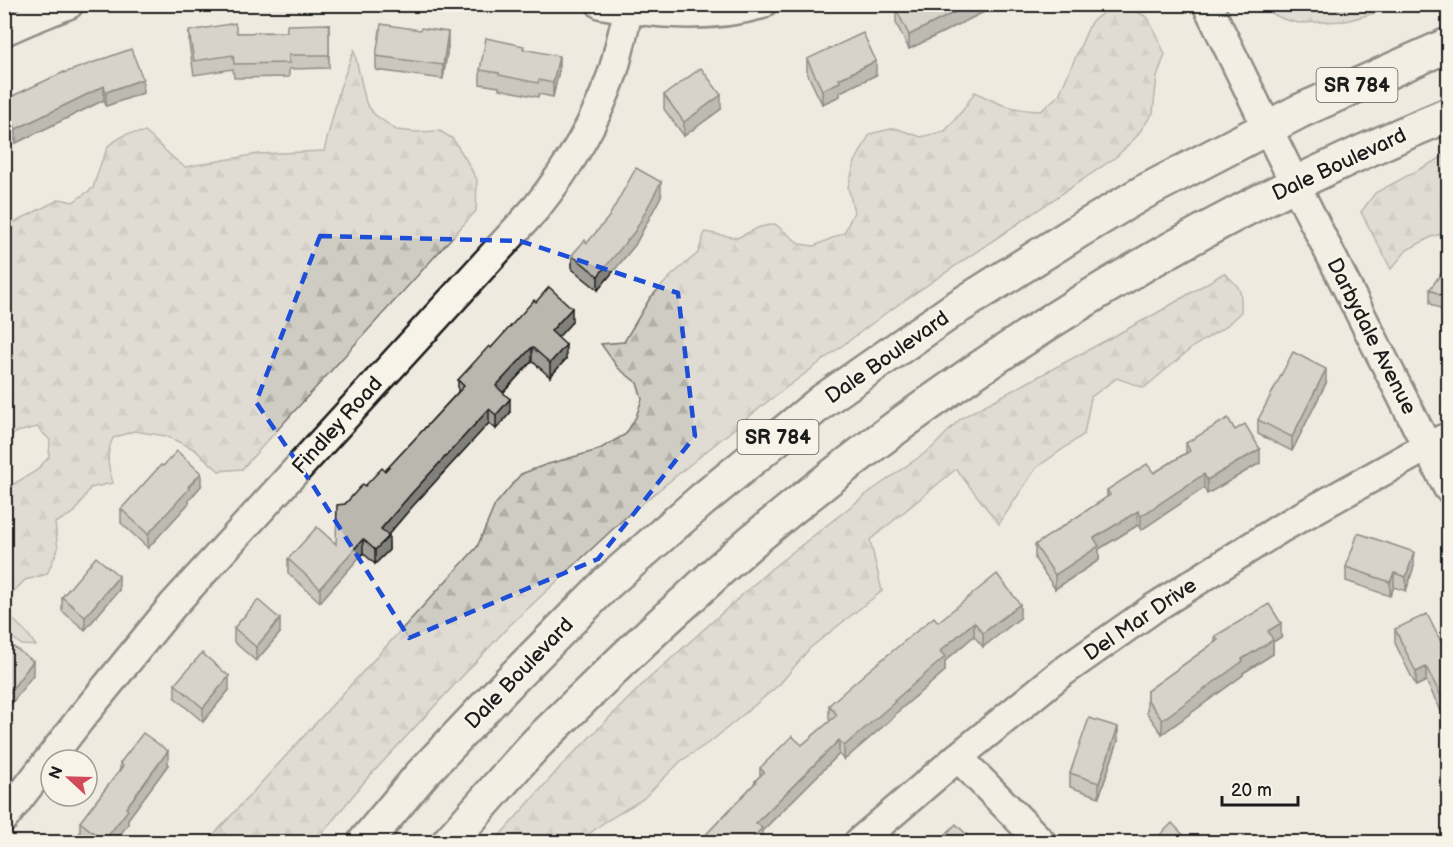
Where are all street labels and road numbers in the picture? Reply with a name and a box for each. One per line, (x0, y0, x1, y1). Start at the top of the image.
road number: SR 784 (1316, 68, 1398, 102)
street label: Dale Boulevard (1268, 122, 1410, 206)
street label: Darbydale Avenue (1321, 254, 1422, 419)
street label: Dale Boulevard (821, 306, 954, 409)
street label: Findley Road (287, 371, 388, 479)
road number: SR 784 (738, 420, 818, 454)
street label: Del Mar Drive (1079, 573, 1201, 666)
street label: Dale Boulevard (460, 612, 579, 734)

